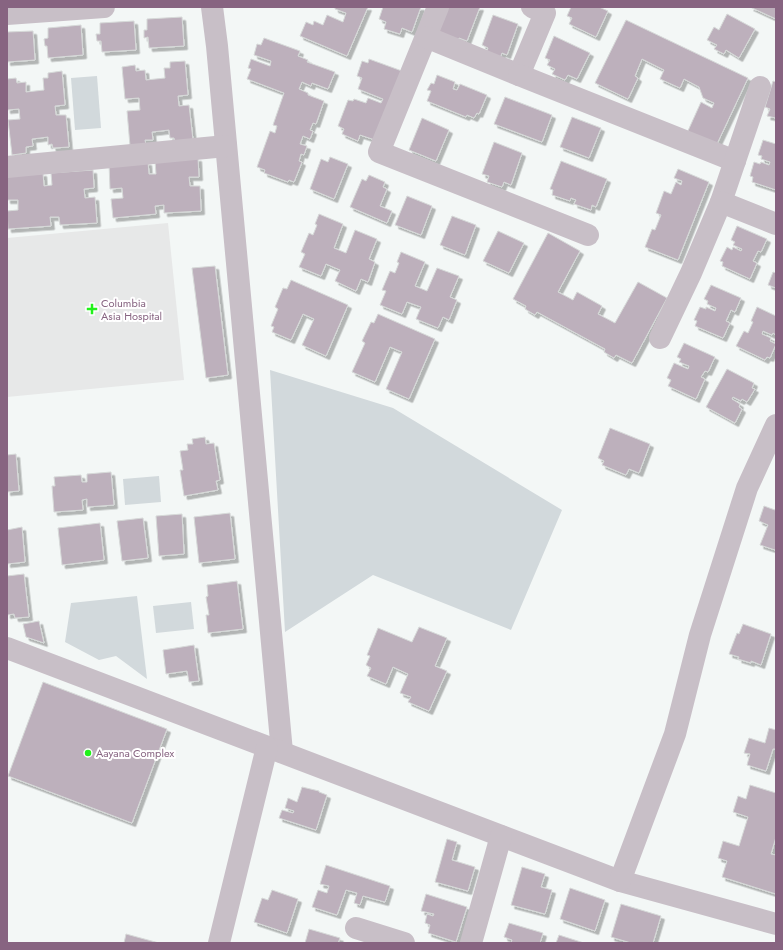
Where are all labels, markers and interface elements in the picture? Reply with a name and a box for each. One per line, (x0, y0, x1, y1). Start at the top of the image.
place label: Columbia Asia Hospital (101, 295, 162, 324)
marker: Columbia Asia Hospital (86, 303, 98, 315)
place label: Aayana Complex (96, 745, 174, 761)
marker: Aayana Complex (83, 748, 93, 758)

